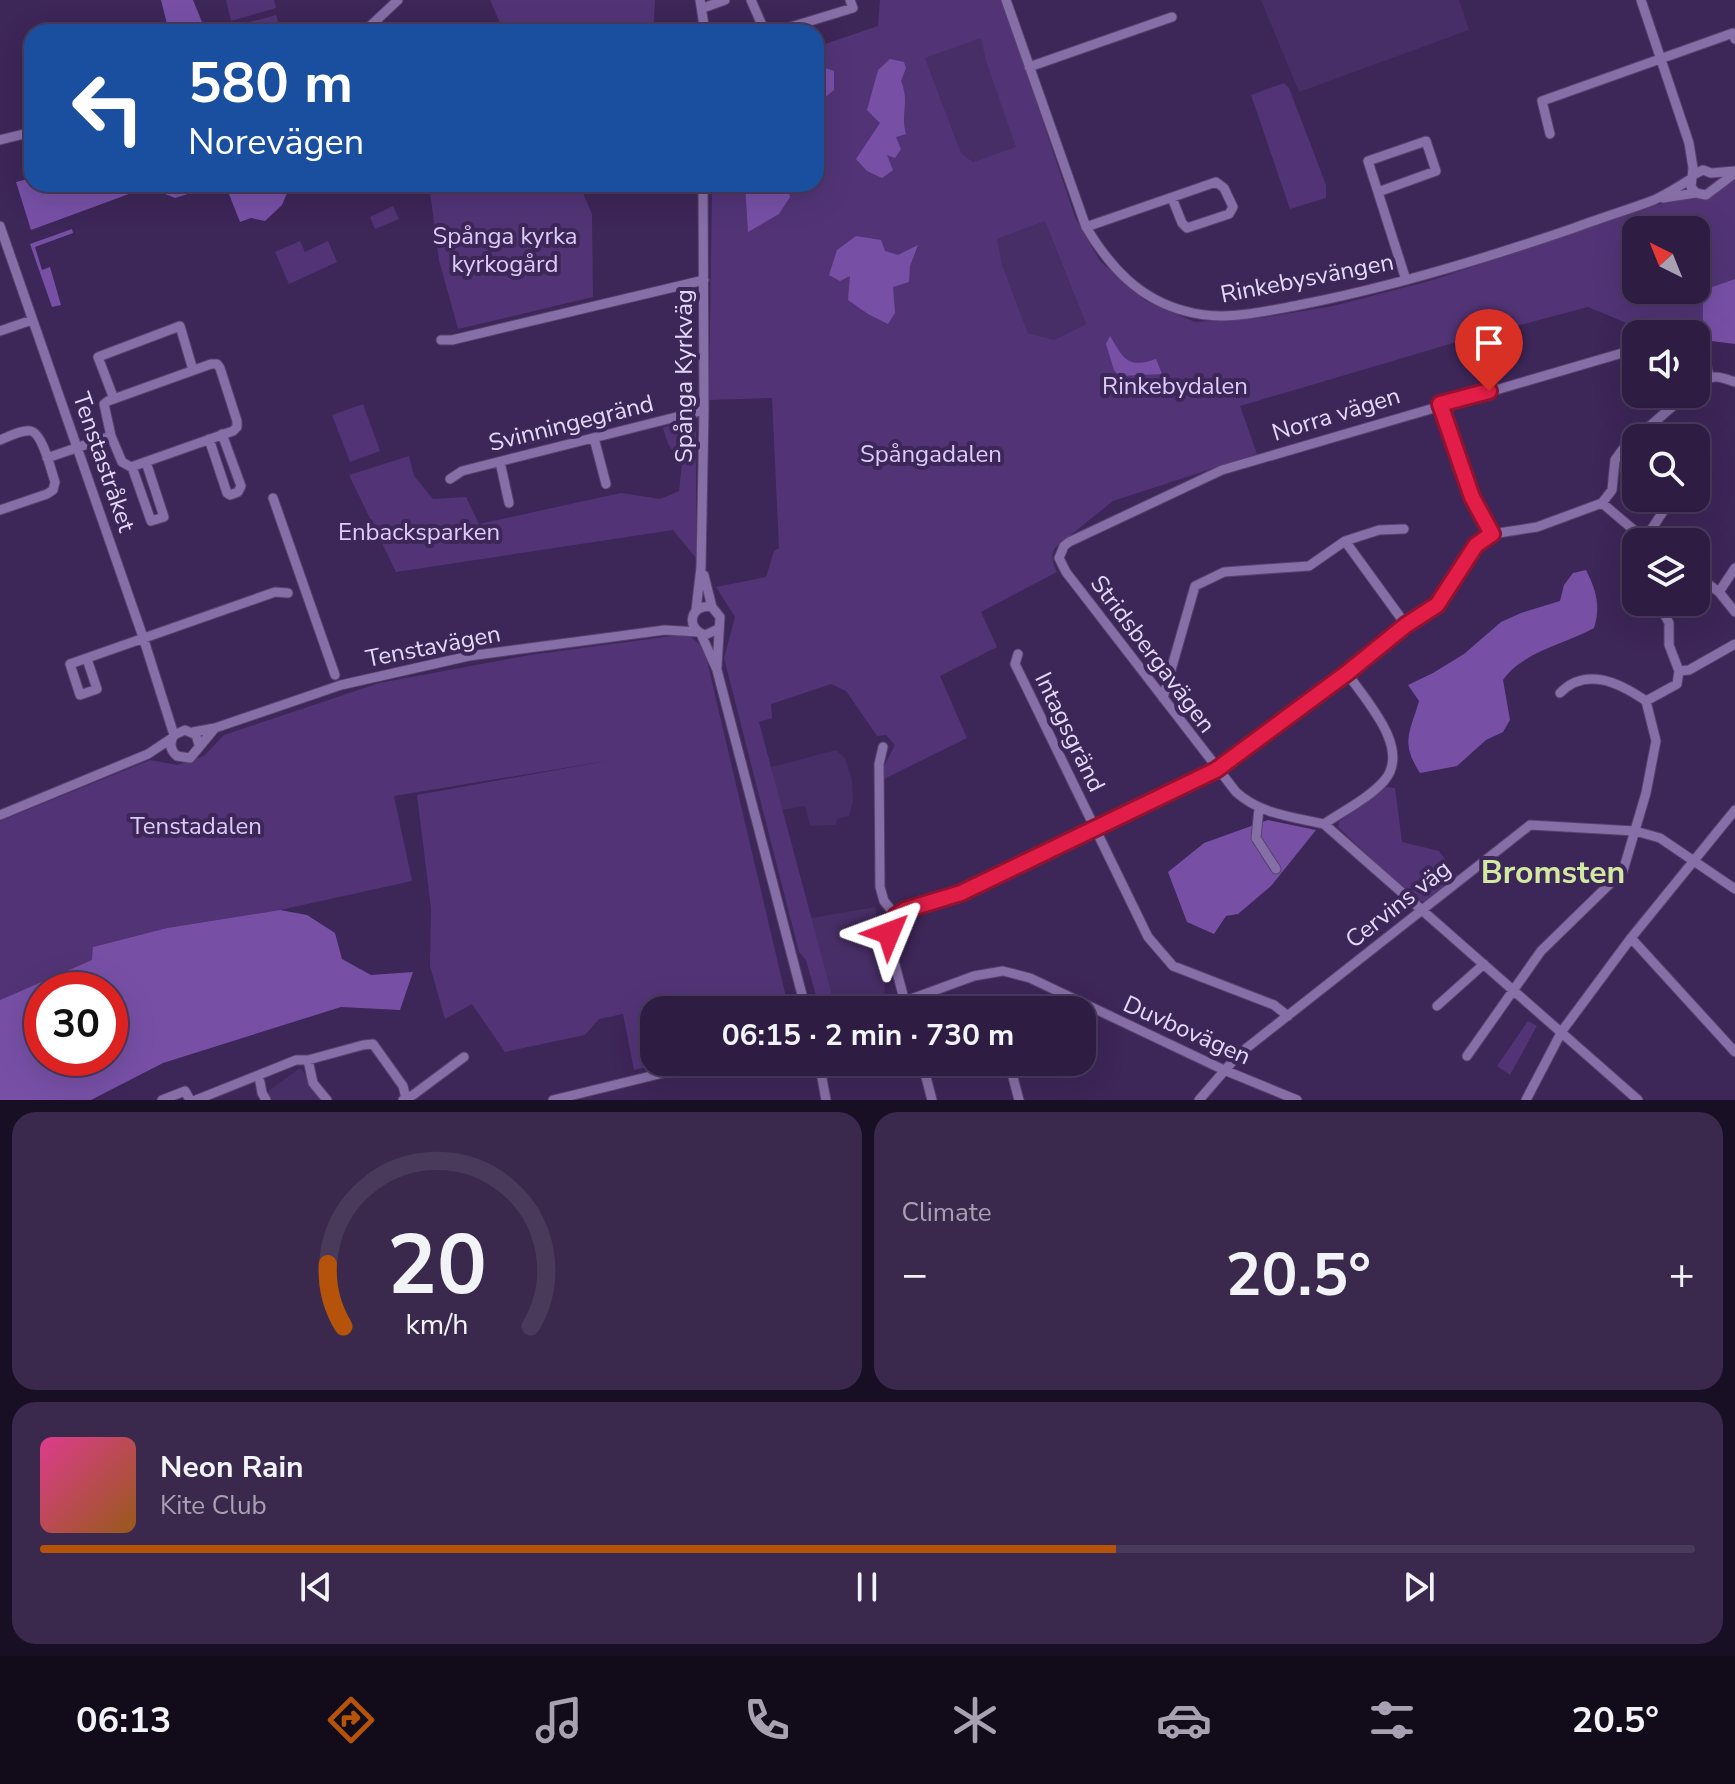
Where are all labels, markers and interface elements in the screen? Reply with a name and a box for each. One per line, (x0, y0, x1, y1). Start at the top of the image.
text: 580 m (188, 45, 353, 122)
icon: left (56, 56, 160, 160)
text: Norevägen (188, 118, 364, 167)
north arrow (1622, 216, 1710, 304)
map controls (1622, 216, 1710, 616)
park label: Spånga kyrka kyrkogård (432, 220, 578, 280)
street label: Rinkebysvängen (1218, 246, 1396, 310)
street label: Spånga Kyrkväg (668, 289, 700, 463)
pin (1455, 309, 1523, 391)
button: sound (1622, 320, 1710, 408)
icon: arrive (1467, 321, 1511, 365)
park label: Rinkebydalen (1102, 370, 1248, 402)
street label: Norra vägen (1268, 379, 1404, 449)
street label: Svinningegränd (485, 387, 657, 459)
street label: Tenstastråket (65, 388, 143, 537)
button: search (1622, 424, 1710, 512)
park label: Spångadalen (860, 438, 1002, 470)
park label: Enbacksparken (338, 516, 500, 548)
button: layers (1622, 528, 1710, 616)
street label: Stridsbergavägen (1083, 569, 1223, 739)
street label: Tenstavägen (363, 617, 503, 675)
street label: Intagsgränd (1027, 667, 1113, 797)
park label: Tenstadalen (130, 810, 262, 842)
district label: Bromsten (1481, 851, 1625, 894)
street label: Cervins väg (1339, 853, 1457, 955)
position arrow (847, 891, 931, 975)
speed limit sign: 30 (24, 972, 128, 1076)
street label: Duvbovägen (1118, 988, 1256, 1072)
text: 06:15 · 2 min · 730 m (722, 1015, 1014, 1056)
text: Climate (902, 1195, 992, 1230)
text: 20 (387, 1209, 487, 1322)
text: 20.5° (1225, 1234, 1371, 1316)
text: − (902, 1245, 928, 1305)
text: + (1669, 1245, 1695, 1305)
text: km/h (405, 1305, 468, 1344)
text: Neon Rain (160, 1447, 304, 1488)
text: Kite Club (160, 1488, 267, 1523)
icon: previous (294, 1565, 338, 1609)
icon: pause (845, 1565, 889, 1609)
icon: next (1397, 1565, 1441, 1609)
icon: directions (323, 1692, 379, 1748)
icon: music (531, 1692, 587, 1748)
icon: phone (739, 1692, 795, 1748)
icon: climate (947, 1692, 1003, 1748)
icon: car (1156, 1692, 1212, 1748)
icon: filters (1364, 1692, 1420, 1748)
text: 06:13 (76, 1696, 171, 1745)
text: 20.5° (1572, 1696, 1659, 1745)

